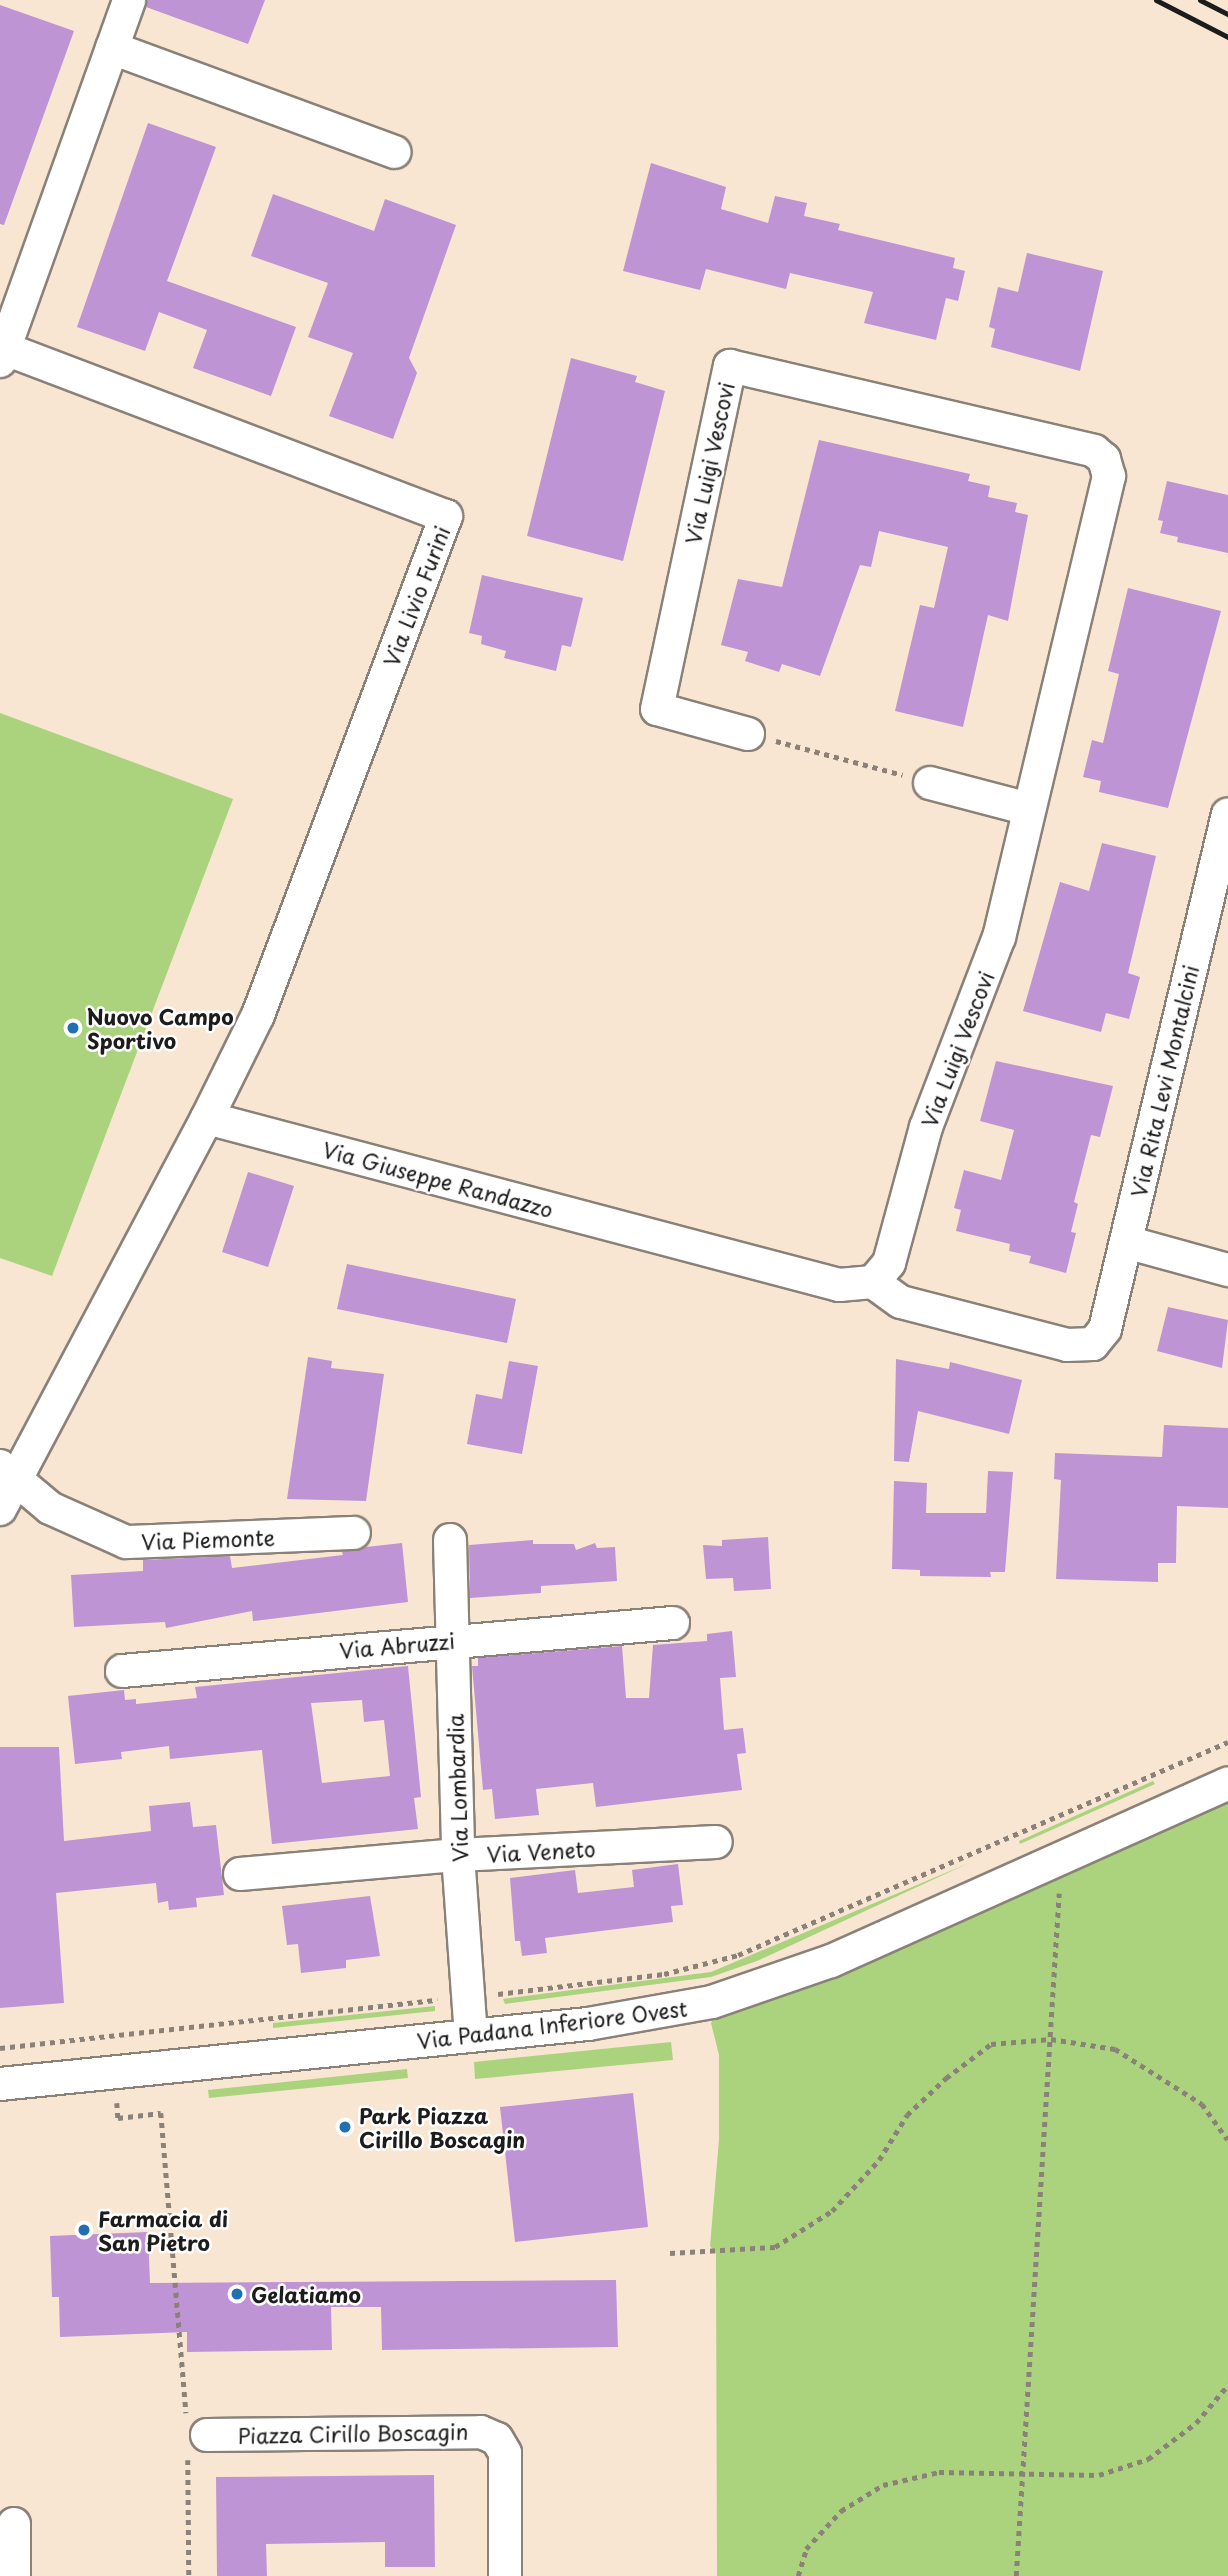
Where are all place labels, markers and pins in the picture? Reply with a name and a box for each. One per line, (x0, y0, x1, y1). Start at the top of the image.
place label: Nuovo Campo Sportivo (87, 1003, 234, 1053)
marker: Nuovo Campo Sportivo (65, 1020, 81, 1036)
place label: Park Piazza Cirillo Boscagin (359, 2102, 527, 2152)
marker: Park Piazza Cirillo Boscagin (337, 2119, 353, 2135)
place label: Farmacia di San Pietro (98, 2205, 228, 2255)
marker: Farmacia di San Pietro (76, 2222, 92, 2238)
place label: Gelatiamo (251, 2281, 361, 2307)
marker: Gelatiamo (229, 2286, 245, 2302)

